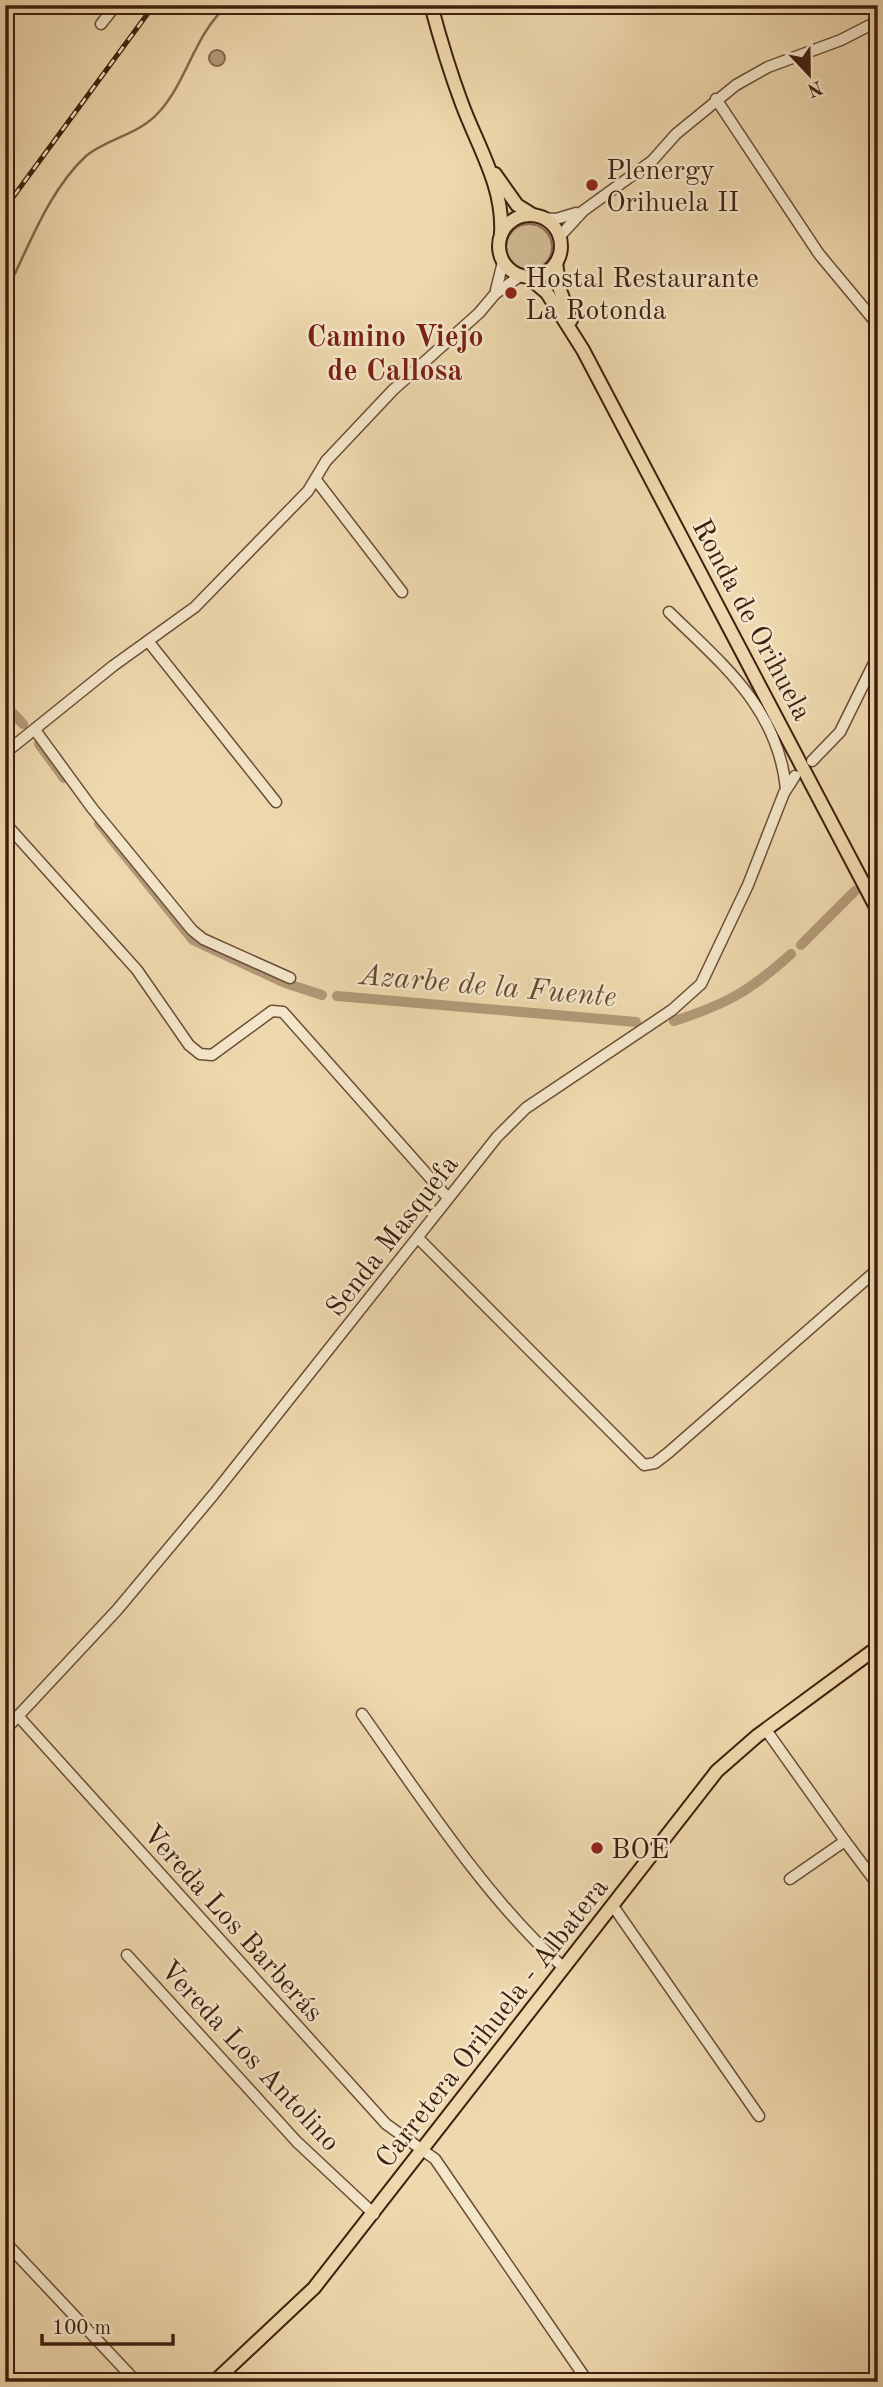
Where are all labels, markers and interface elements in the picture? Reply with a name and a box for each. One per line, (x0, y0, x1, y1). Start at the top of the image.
north arrow (774, 38, 844, 108)
text: N (804, 76, 825, 99)
place label: Plenergy Orihuela II (606, 158, 739, 218)
marker: Plenergy Orihuela II (584, 177, 600, 193)
place label: Hostal Restaurante La Rotonda (525, 266, 759, 326)
marker: Hostal Restaurante La Rotonda (503, 285, 519, 301)
district label: Camino Viejo de Callosa (306, 323, 484, 387)
street label: Ronda de Orihuela (685, 515, 815, 726)
water label: Azarbe de la Fuente (356, 961, 618, 1013)
street label: Senda Masquefa (322, 1151, 465, 1323)
street label: Vereda Los Barberás (136, 1820, 327, 2028)
place label: BOE (611, 1837, 669, 1865)
marker: BOE (589, 1840, 605, 1856)
street label: Carretera Orihuela - Albatera (372, 1874, 615, 2174)
street label: Vereda Los Antolino (154, 1956, 344, 2158)
scale bar (42, 2303, 173, 2347)
text: 100 m (52, 2318, 111, 2339)

